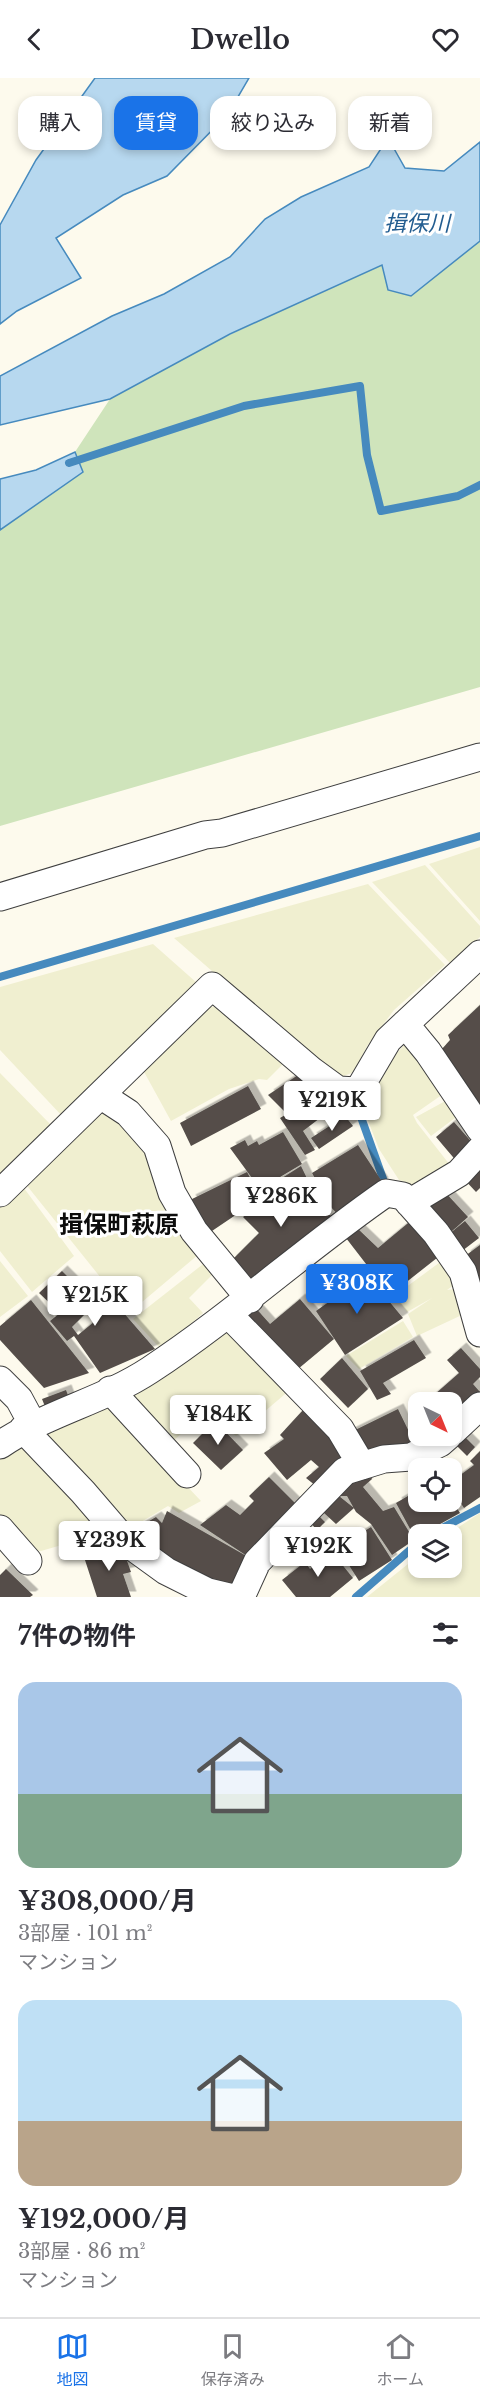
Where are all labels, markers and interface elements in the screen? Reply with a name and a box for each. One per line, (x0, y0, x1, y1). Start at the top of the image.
icon: back (18, 23, 51, 56)
text: Dwello (190, 23, 290, 56)
icon: heart (429, 23, 462, 56)
chip: 購入 (18, 96, 102, 150)
chip: 賃貸 (114, 96, 198, 150)
chip: 絞り込み (210, 96, 336, 150)
chip: 新着 (348, 96, 432, 150)
water label: 揖保川 (384, 210, 452, 237)
pin: ¥219K (290, 1081, 374, 1132)
text: ¥219K (298, 1088, 366, 1112)
pin: ¥286K (239, 1177, 323, 1228)
text: ¥286K (245, 1184, 317, 1208)
district label: 揖保町萩原 (59, 1210, 179, 1239)
pin: ¥308K (315, 1264, 399, 1315)
text: ¥308K (320, 1271, 394, 1295)
pin: ¥215K (53, 1276, 137, 1327)
text: ¥215K (61, 1283, 129, 1307)
north arrow (408, 1392, 462, 1446)
map controls (408, 1392, 462, 1578)
pin: ¥184K (176, 1395, 260, 1446)
text: ¥184K (184, 1402, 252, 1426)
button: locate (408, 1458, 462, 1512)
pin: ¥239K (67, 1521, 151, 1572)
button: layers (408, 1524, 462, 1578)
pin: ¥192K (276, 1527, 360, 1578)
text: ¥239K (73, 1528, 145, 1552)
text: ¥192K (284, 1534, 352, 1558)
icon: filters (429, 1617, 462, 1650)
text: 7件の物件 (18, 1620, 135, 1652)
icon: home (186, 1721, 294, 1829)
text: ¥308,000/月 (18, 1885, 196, 1917)
text: 3部屋 · 101 m² (18, 1921, 153, 1945)
text: マンション (18, 1950, 118, 1974)
icon: home (186, 2039, 294, 2147)
text: ¥192,000/月 (18, 2203, 190, 2235)
text: 3部屋 · 86 m² (18, 2239, 145, 2263)
text: マンション (18, 2268, 118, 2292)
tab: 地図 (56, 2330, 89, 2390)
tab: 保存済み (201, 2330, 265, 2390)
tab: ホーム (377, 2330, 424, 2390)

